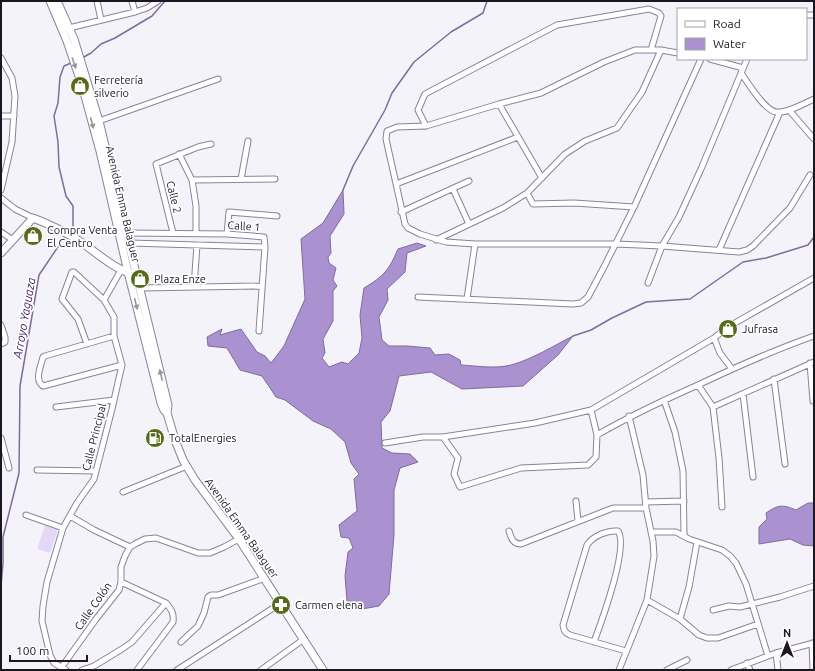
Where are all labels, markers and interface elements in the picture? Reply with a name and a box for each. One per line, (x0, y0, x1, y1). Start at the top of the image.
legend (677, 8, 807, 60)
text: Road (713, 17, 741, 30)
text: Water (713, 37, 746, 50)
one-way arrow (72, 58, 78, 70)
place label: Ferretería silverio (94, 74, 143, 99)
shop icon: Ferretería silverio (69, 75, 91, 97)
one-way arrow (89, 117, 95, 129)
street label: Avenida Emma Balaguer (104, 144, 142, 264)
street label: Calle 2 (164, 180, 184, 214)
street label: Calle 1 (227, 219, 261, 233)
place label: Compra Venta El Centro (47, 224, 117, 249)
shop icon: Compra Venta El Centro (22, 225, 44, 247)
shop icon: Plaza Enze (129, 268, 151, 290)
place label: Plaza Enze (154, 273, 206, 285)
water label: Arroyo Yaguaza (10, 276, 38, 360)
one-way arrow (133, 298, 139, 310)
shop icon: Jufrasa (717, 318, 739, 340)
place label: Jufrasa (742, 323, 778, 335)
one-way arrow (158, 369, 164, 381)
street label: Calle Principal (80, 402, 108, 472)
fuel station icon: TotalEnergies (144, 427, 166, 449)
place label: TotalEnergies (169, 432, 237, 444)
street label: Avenida Emma Balaguer (203, 476, 282, 581)
street label: Calle Colón (72, 580, 114, 632)
pharmacy icon: Carmen elena (270, 594, 292, 616)
place label: Carmen elena (295, 599, 363, 611)
north arrow (767, 623, 807, 663)
text: N (783, 627, 791, 639)
scale bar (10, 637, 87, 663)
text: 100 m (16, 644, 49, 657)

